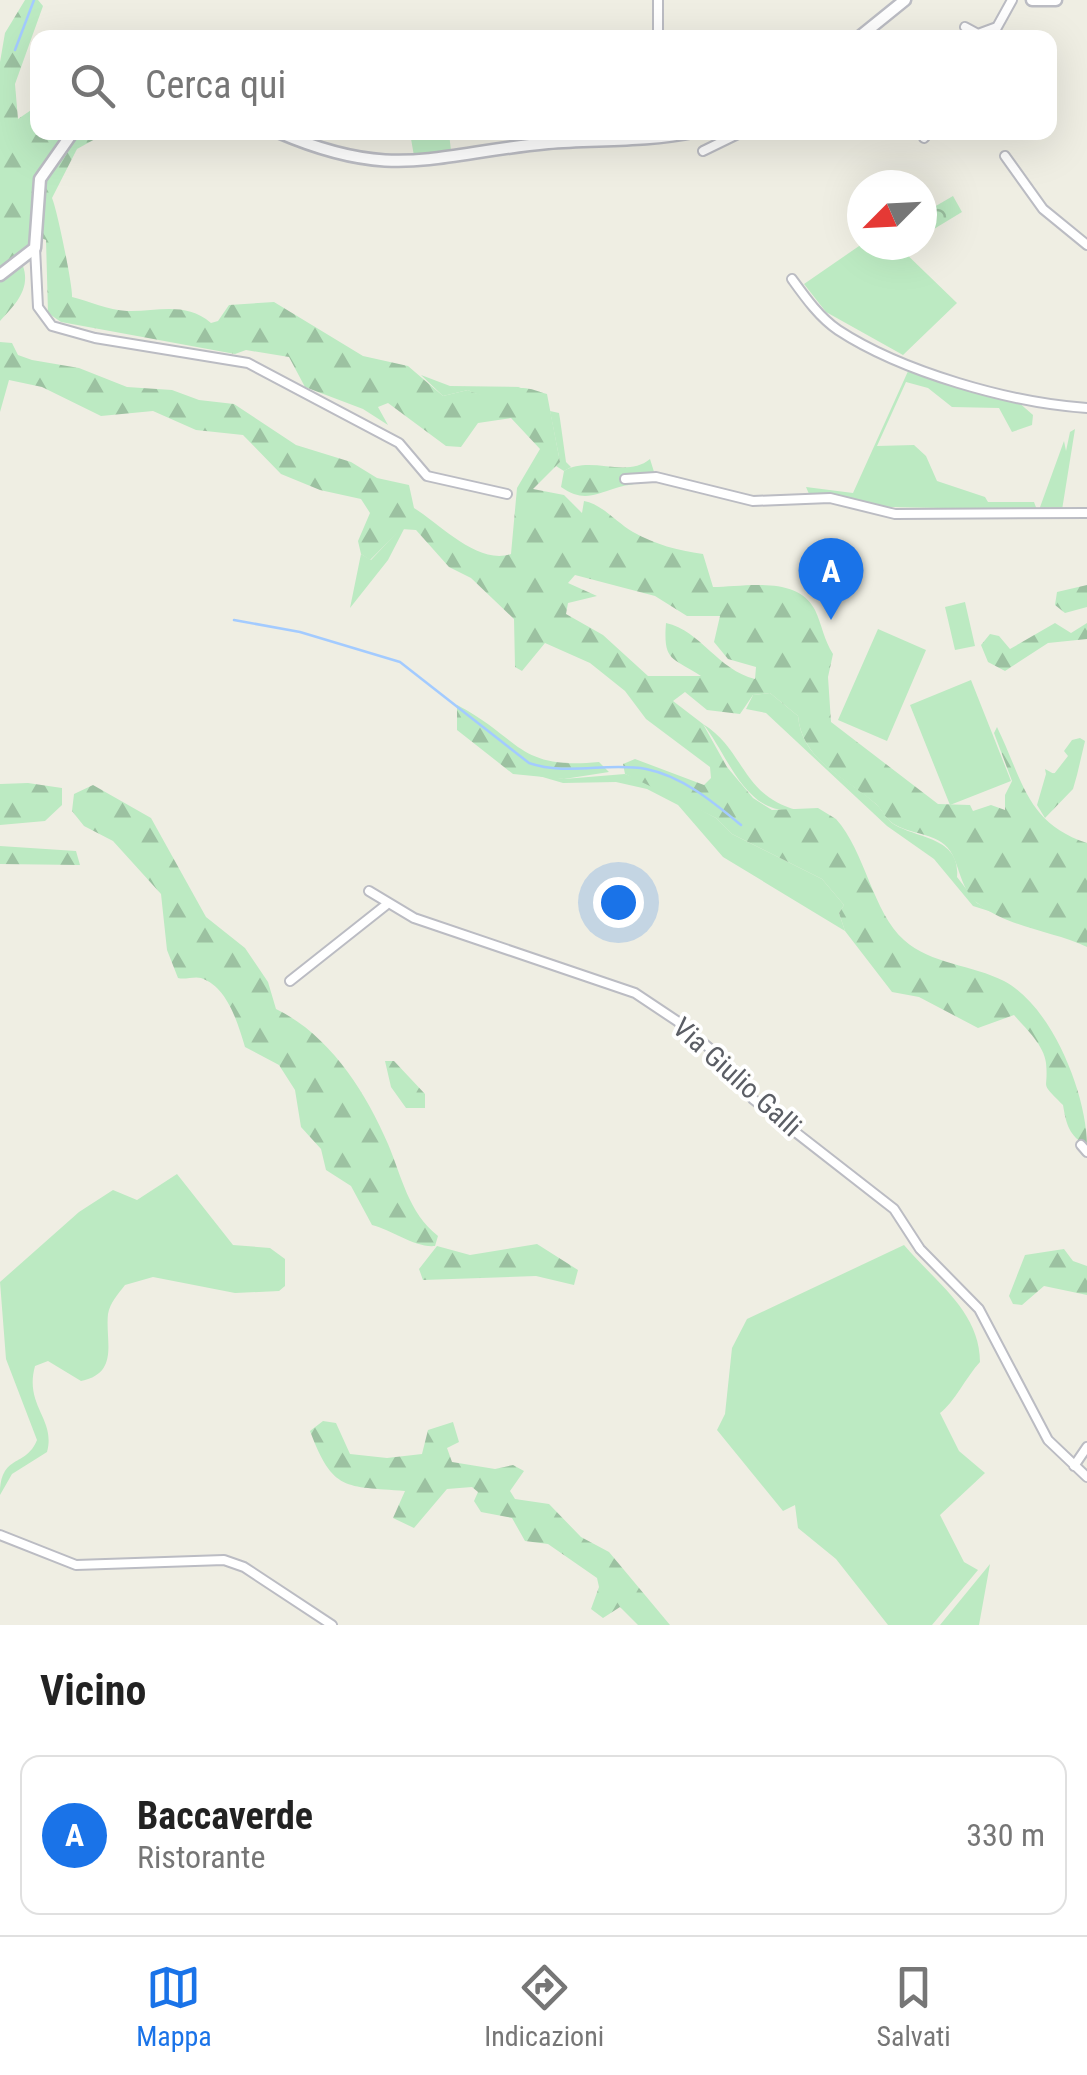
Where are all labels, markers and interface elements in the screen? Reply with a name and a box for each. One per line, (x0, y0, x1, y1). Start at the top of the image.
search box (30, 30, 1057, 140)
icon: search (65, 58, 120, 113)
text: Cerca qui (145, 63, 286, 107)
north arrow (847, 170, 937, 260)
pin: A (798, 538, 864, 620)
your location (593, 877, 644, 928)
street label: Via Giulio Galli (666, 1011, 808, 1143)
text: Vicino (40, 1666, 146, 1715)
text: Baccaverde (137, 1794, 313, 1838)
text: A (65, 1816, 84, 1854)
text: 330 m (966, 1816, 1045, 1854)
text: Ristorante (137, 1838, 266, 1876)
tab: Mappa (136, 1960, 212, 2053)
tab: Indicazioni (484, 1960, 604, 2053)
tab: Salvati (877, 1960, 951, 2053)

